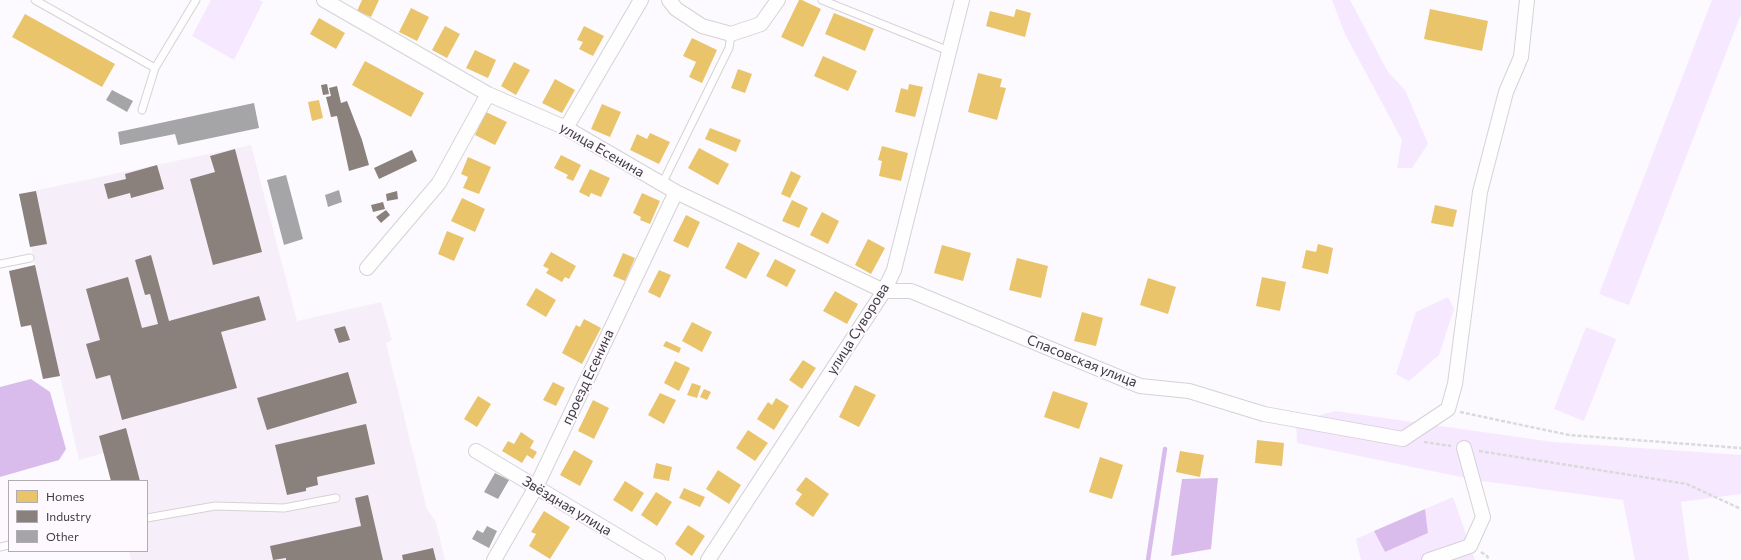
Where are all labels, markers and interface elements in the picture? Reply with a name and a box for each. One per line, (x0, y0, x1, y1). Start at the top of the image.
street label: улица Есенина (557, 119, 647, 181)
street label: улица Суворова (823, 280, 893, 378)
street label: проезд Есенина (559, 327, 617, 427)
street label: Спасовская улица (1024, 331, 1140, 391)
street label: Звёздная улица (519, 473, 615, 539)
legend (8, 480, 148, 552)
text: Homes (46, 489, 84, 503)
text: Industry (46, 509, 91, 523)
text: Other (46, 529, 79, 543)

